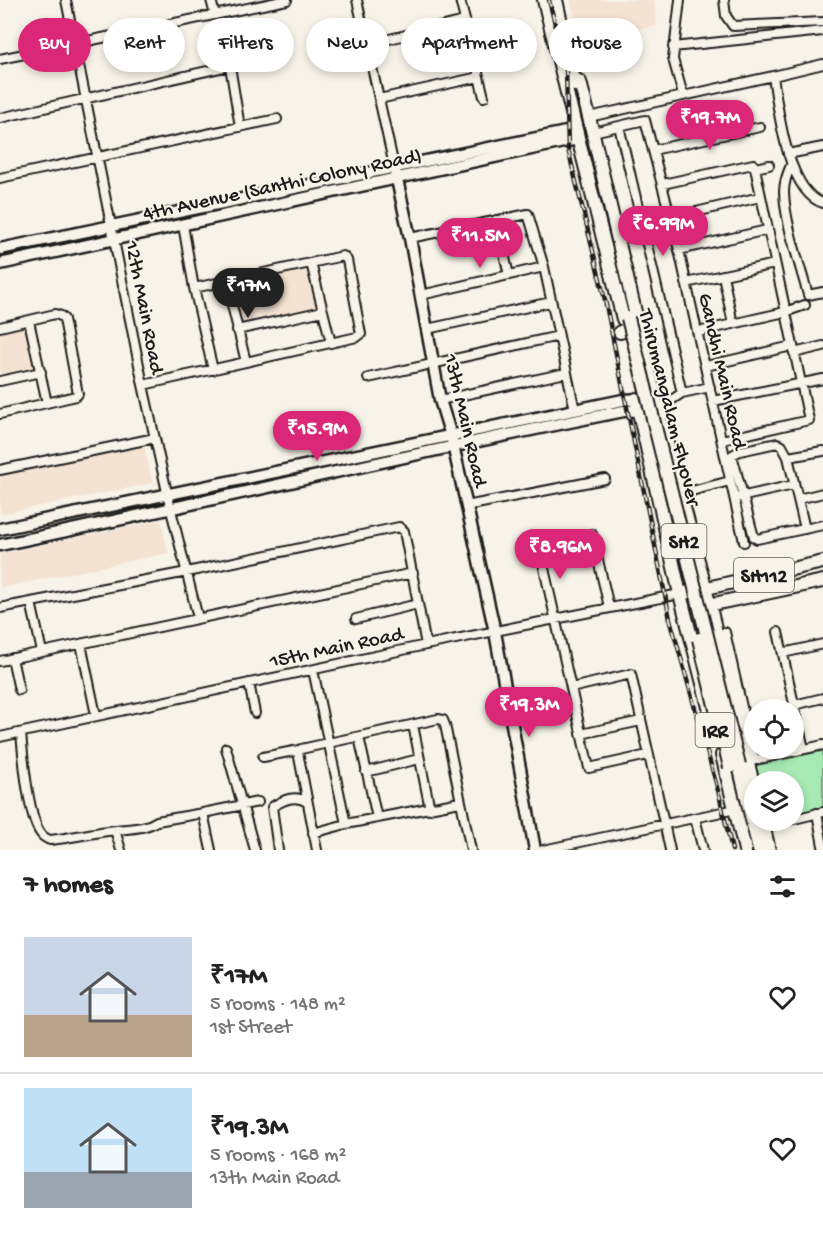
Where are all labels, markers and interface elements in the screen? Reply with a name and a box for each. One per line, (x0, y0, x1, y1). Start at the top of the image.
chip: Buy (18, 18, 91, 72)
chip: Rent (103, 18, 185, 72)
chip: Filters (197, 18, 294, 72)
chip: New (306, 18, 389, 72)
chip: Apartment (401, 18, 537, 72)
chip: House (549, 18, 643, 72)
pin: ₹19.7M (661, 100, 759, 151)
text: ₹19.7M (680, 108, 740, 131)
street label: 4th Avenue (Santhi Colony Road) (141, 145, 424, 228)
pin: ₹6.99M (614, 206, 712, 257)
text: ₹6.99M (632, 214, 694, 237)
pin: ₹11.5M (431, 218, 529, 269)
text: ₹11.5M (451, 226, 509, 249)
street label: 12th Main Road (117, 238, 168, 378)
pin: ₹17M (212, 268, 284, 319)
text: ₹17M (226, 276, 270, 299)
street label: Gandhi Main Road (690, 291, 751, 454)
street label: Thirumangalam Flyover (631, 306, 705, 510)
street label: 13th Main Road (436, 351, 491, 491)
pin: ₹15.9M (268, 411, 366, 462)
text: ₹15.9M (287, 419, 347, 442)
road number: SH2 (662, 524, 706, 558)
pin: ₹8.96M (511, 529, 609, 580)
text: ₹8.96M (529, 537, 591, 560)
road number: SH112 (734, 558, 794, 592)
street label: 15th Main Road (267, 623, 407, 676)
pin: ₹19.3M (480, 687, 578, 738)
text: ₹19.3M (499, 695, 559, 718)
map controls (744, 699, 804, 831)
button: locate (744, 699, 804, 759)
road number: IRR (696, 713, 734, 747)
button: layers (744, 771, 804, 831)
icon: filters (766, 870, 799, 903)
text: 7 homes (24, 871, 113, 902)
icon: home (72, 961, 144, 1033)
text: ₹17M (210, 963, 267, 994)
icon: heart (766, 981, 799, 1014)
text: 5 rooms · 148 m² (210, 994, 346, 1017)
text: 1st Street (210, 1017, 292, 1040)
icon: home (72, 1112, 144, 1184)
text: ₹19.3M (210, 1114, 288, 1145)
icon: heart (766, 1132, 799, 1165)
text: 5 rooms · 168 m² (210, 1145, 346, 1168)
text: 13th Main Road (210, 1168, 339, 1191)

